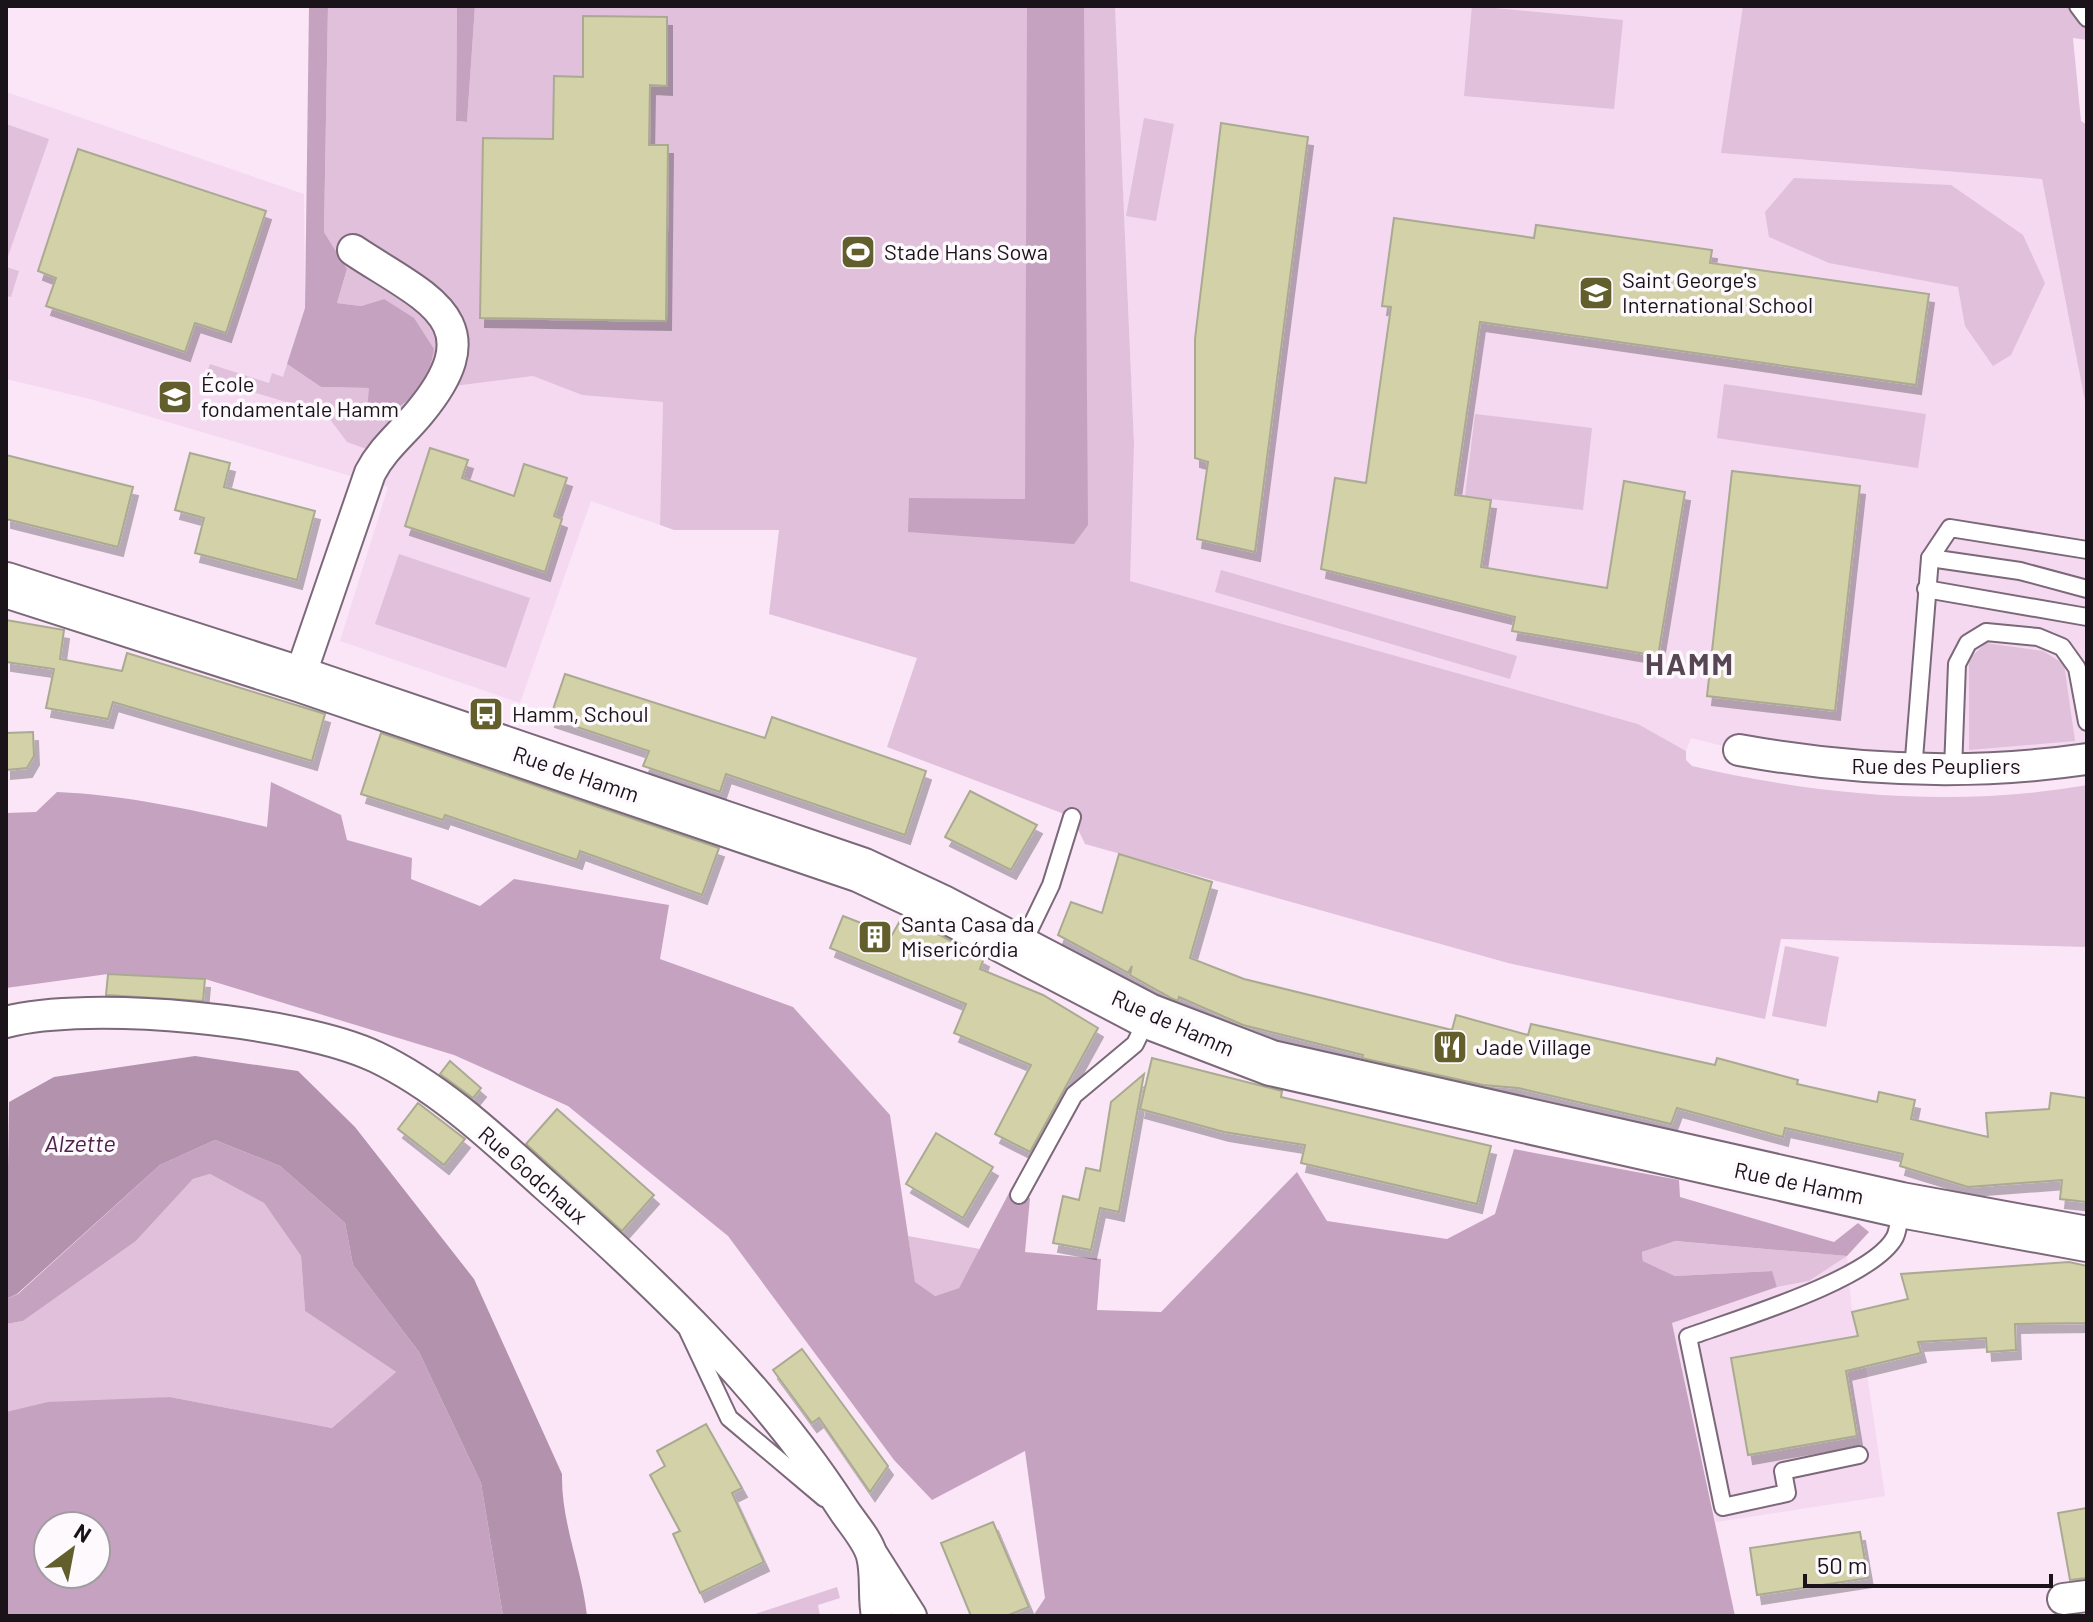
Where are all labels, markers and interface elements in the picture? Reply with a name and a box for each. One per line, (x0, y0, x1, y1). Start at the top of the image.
sports icon: Stade Hans Sowa (839, 233, 877, 271)
place label: Stade Hans Sowa (884, 238, 1048, 264)
place label: Saint George's International School (1622, 266, 1813, 317)
school or university icon: Saint George's International School (1577, 274, 1615, 312)
place label: École fondamentale Hamm (201, 370, 399, 421)
school or university icon: École fondamentale Hamm (156, 378, 194, 416)
district label: HAMM (1645, 645, 1735, 681)
bus stop icon: Hamm, Schoul (467, 695, 505, 733)
place label: Hamm, Schoul (512, 700, 649, 726)
street label: Rue de Hamm (510, 739, 643, 807)
street label: Rue des Peupliers (1851, 752, 2021, 778)
place label: Santa Casa da Misericórdia (901, 910, 1034, 961)
building icon: Santa Casa da Misericórdia (856, 918, 894, 956)
street label: Rue de Hamm (1108, 983, 1239, 1061)
restaurant icon: Jade Village (1431, 1028, 1469, 1066)
place label: Jade Village (1476, 1033, 1592, 1059)
street label: Rue Godchaux (474, 1120, 593, 1229)
water label: Alzette (44, 1128, 116, 1157)
street label: Rue de Hamm (1732, 1156, 1866, 1208)
north arrow (32, 1510, 112, 1590)
text: N (70, 1517, 96, 1547)
scale bar (1805, 1538, 2051, 1588)
text: 50 m (1817, 1550, 1868, 1579)

